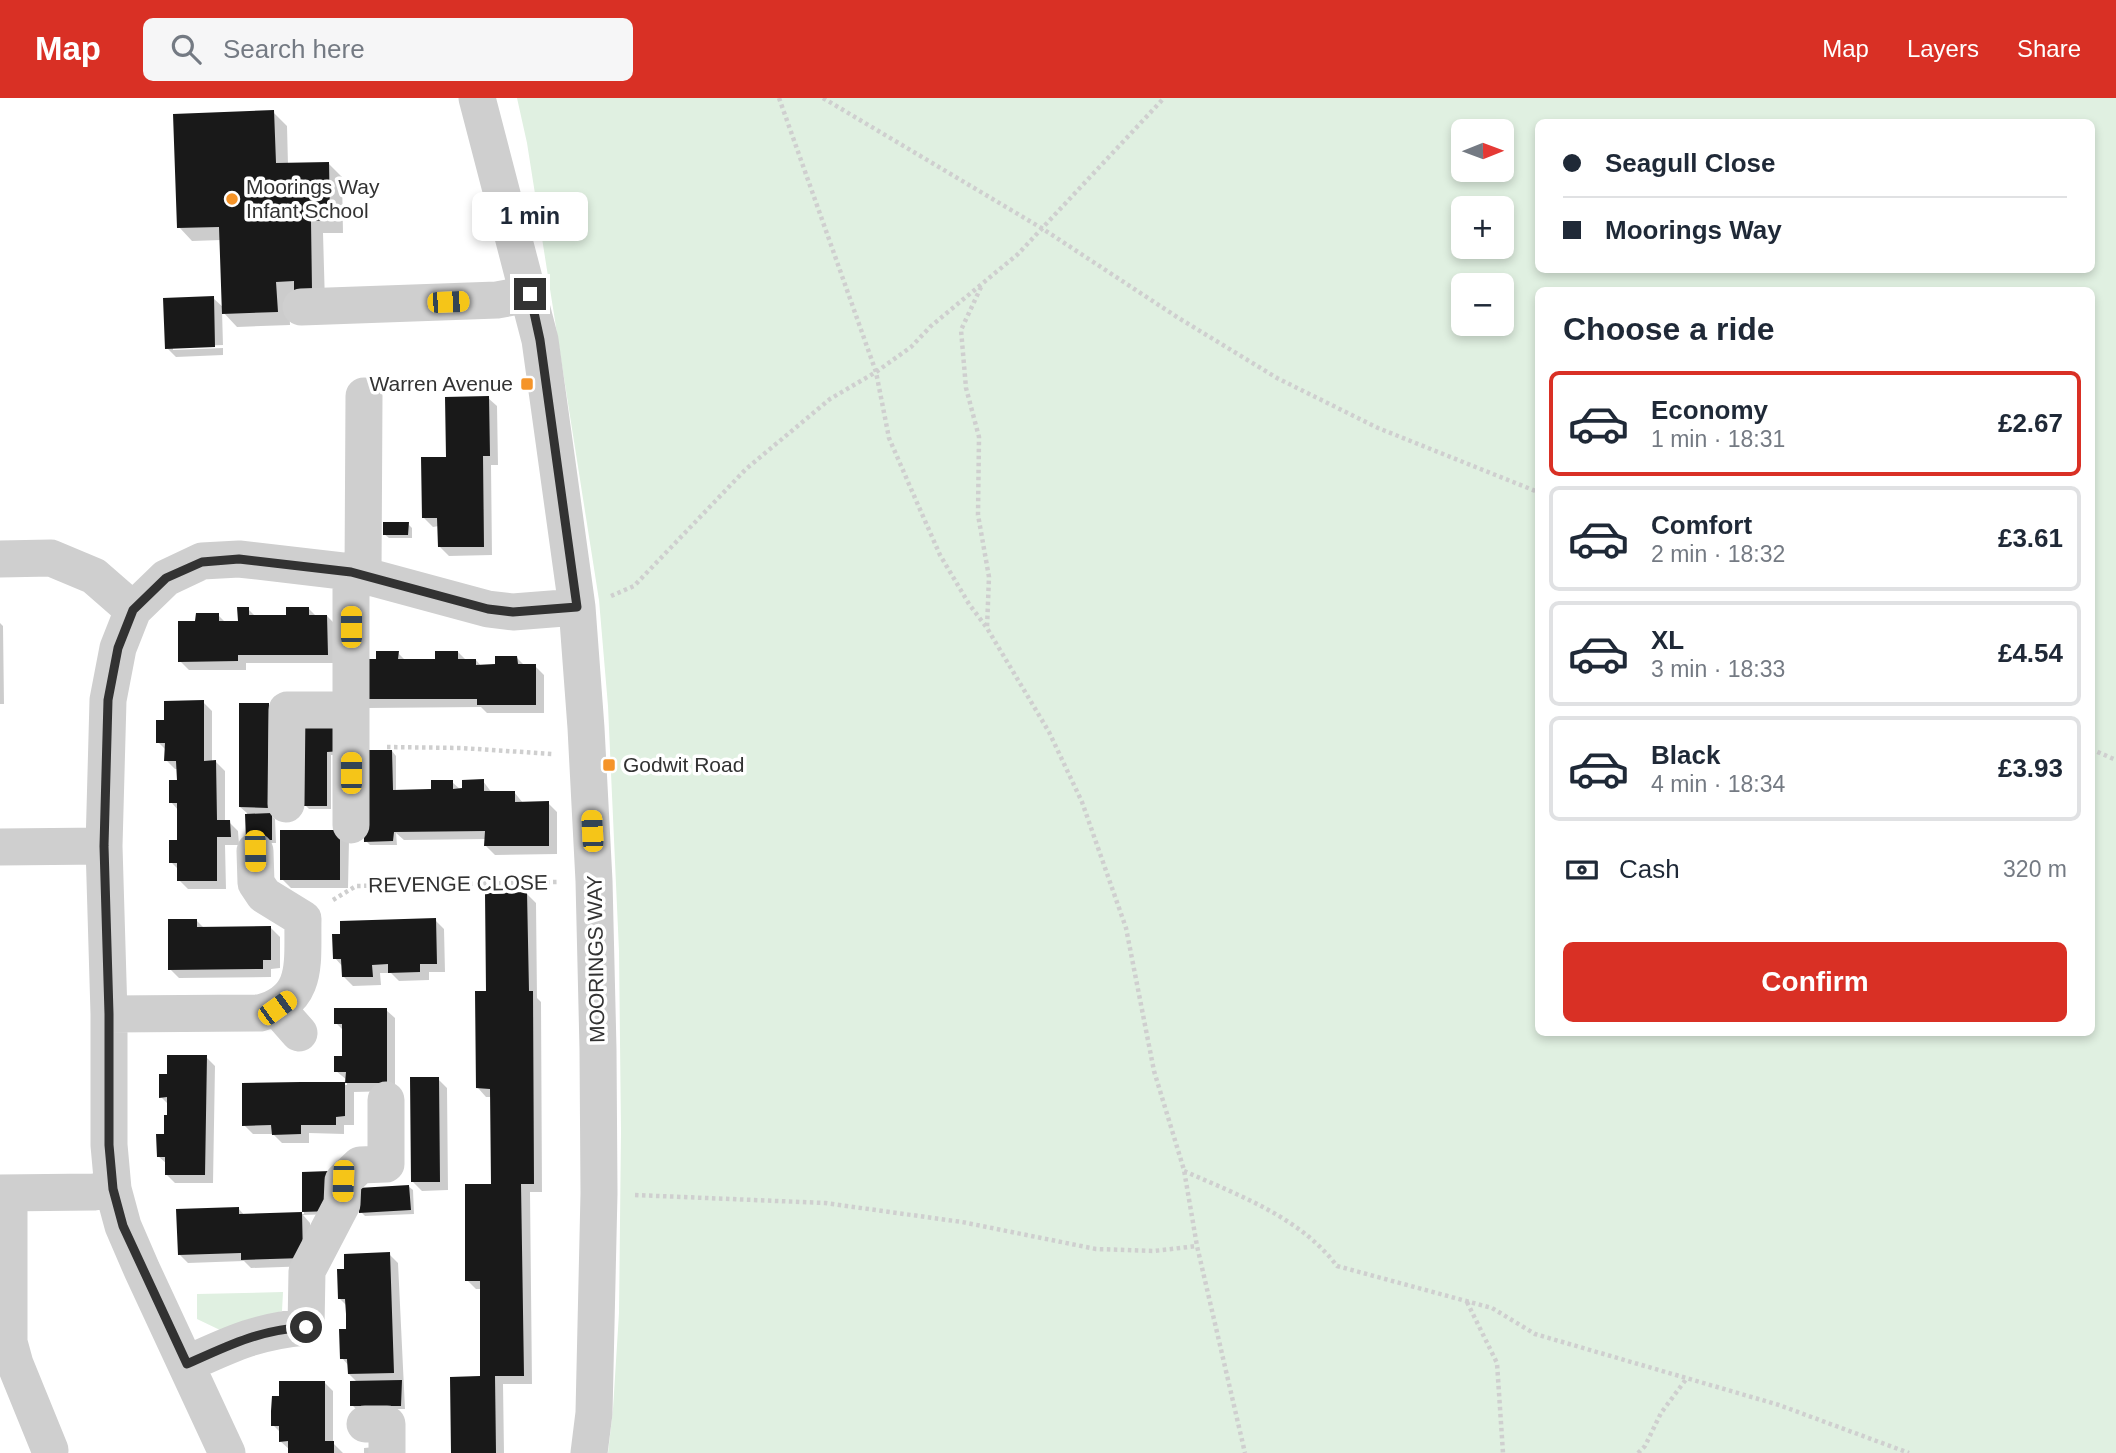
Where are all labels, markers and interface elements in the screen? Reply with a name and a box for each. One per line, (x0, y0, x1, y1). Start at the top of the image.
search box (143, 18, 633, 81)
text: Map (35, 30, 101, 67)
icon: search (167, 30, 205, 68)
text: Search here (223, 34, 365, 64)
text: Map (1822, 35, 1869, 62)
text: Layers (1907, 35, 1979, 62)
text: Share (2017, 35, 2081, 62)
north arrow (1451, 119, 1514, 182)
map controls (1451, 119, 1514, 336)
text: Seagull Close (1605, 148, 1776, 178)
place label: Moorings Way Infant School (246, 175, 380, 222)
marker: Moorings Way Infant School (224, 191, 240, 207)
callout: 1 min (472, 192, 588, 242)
button: + (1451, 196, 1514, 259)
text: 1 min (500, 203, 560, 229)
text: Moorings Way (1605, 215, 1782, 245)
button: − (1451, 273, 1514, 336)
route end (514, 278, 546, 310)
car (427, 291, 470, 313)
text: Choose a ride (1563, 311, 1775, 347)
place label: Warren Avenue (369, 372, 513, 395)
marker: Warren Avenue (519, 376, 535, 392)
icon: car (1567, 392, 1630, 455)
text: Economy (1651, 395, 1768, 425)
text: £2.67 (1998, 408, 2063, 438)
text: 1 min · 18:31 (1651, 426, 1785, 452)
icon: car (1567, 507, 1630, 570)
text: Comfort (1651, 510, 1752, 540)
text: £3.61 (1998, 523, 2063, 553)
text: 2 min · 18:32 (1651, 541, 1785, 567)
car (341, 606, 362, 648)
icon: car (1567, 622, 1630, 685)
text: XL (1651, 625, 1684, 655)
text: £4.54 (1998, 638, 2063, 668)
text: 3 min · 18:33 (1651, 656, 1785, 682)
icon: car (1567, 737, 1630, 800)
text: Black (1651, 740, 1720, 770)
car (341, 752, 362, 794)
place label: Godwit Road (623, 753, 744, 776)
text: £3.93 (1998, 753, 2063, 783)
marker: Godwit Road (601, 757, 617, 773)
text: 4 min · 18:34 (1651, 771, 1785, 797)
car (581, 809, 604, 853)
car (245, 830, 266, 872)
icon: cash (1563, 851, 1601, 889)
text: Cash (1619, 854, 1680, 884)
text: 320 m (2003, 856, 2067, 882)
street label: REVENGE CLOSE (368, 870, 548, 897)
street label: MOORINGS WAY (583, 875, 608, 1043)
button: Confirm (1563, 942, 2067, 1022)
car (254, 987, 301, 1029)
car (332, 1160, 355, 1202)
route start (290, 1311, 322, 1343)

